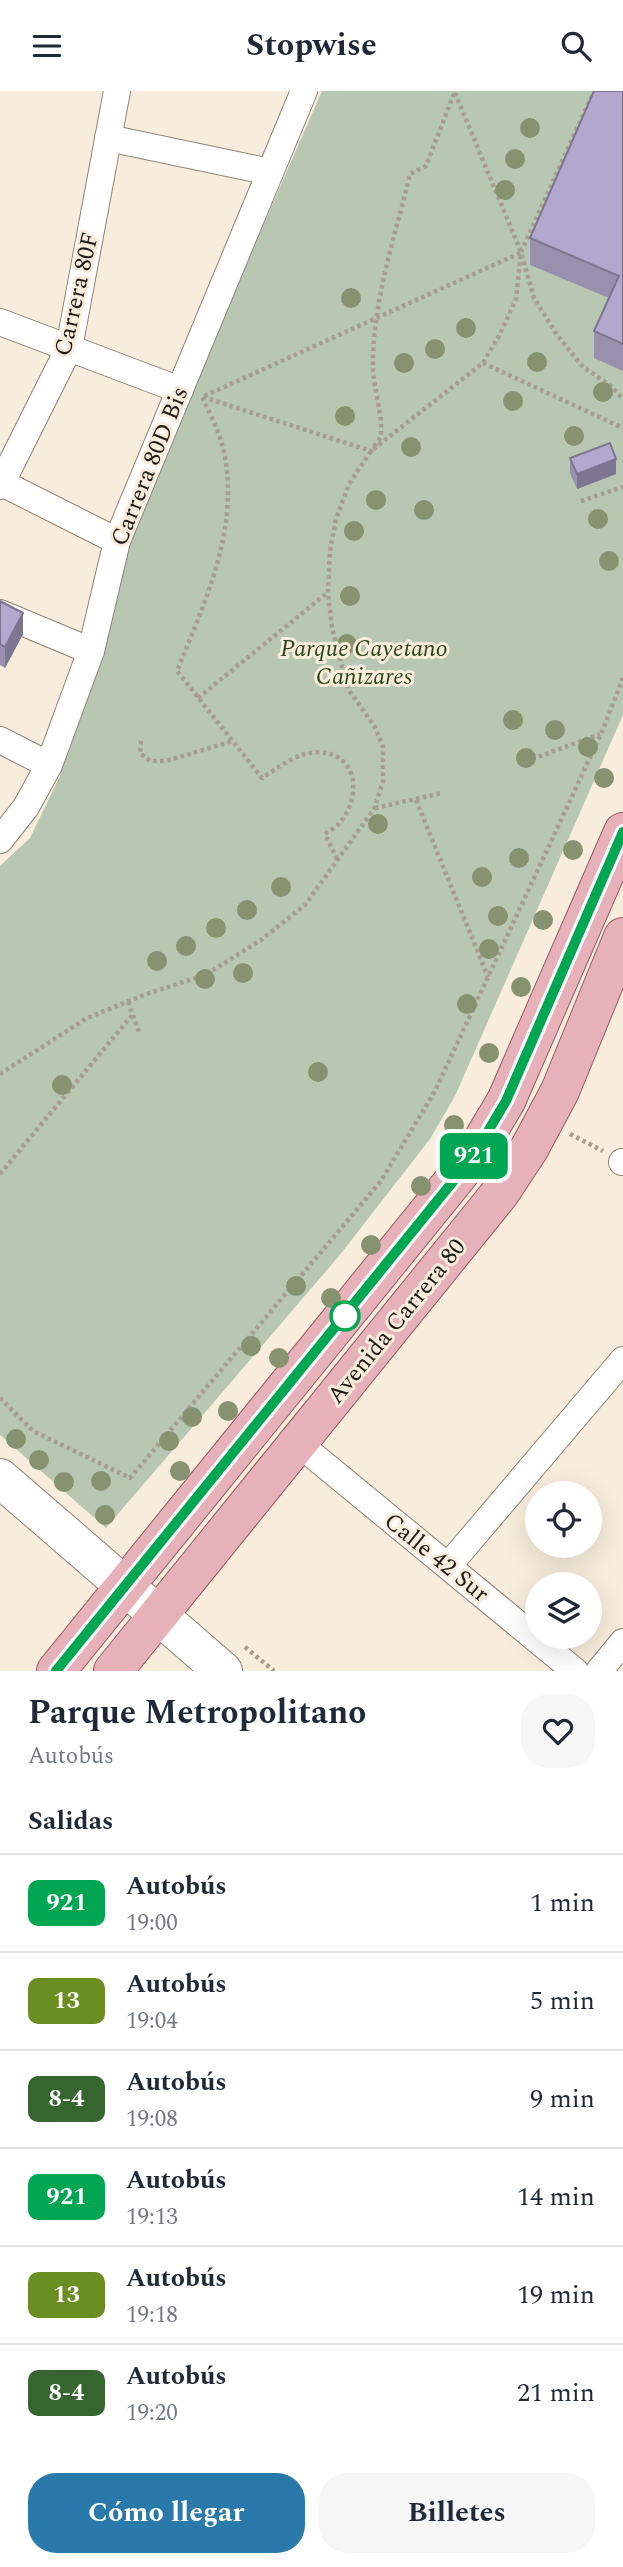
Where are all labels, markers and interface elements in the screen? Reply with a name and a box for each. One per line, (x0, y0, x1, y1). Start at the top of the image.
text: Stopwise (246, 21, 377, 70)
icon: menu (28, 27, 66, 65)
icon: search (557, 27, 595, 65)
street label: Carrera 80F (45, 229, 109, 360)
street label: Carrera 80D Bis (101, 381, 198, 552)
park label: Parque Cayetano Cañizares (280, 631, 448, 695)
line badge: 921 (434, 1133, 514, 1179)
text: 921 (454, 1138, 494, 1174)
street label: Avenida Carrera 80 (319, 1231, 475, 1412)
unlabelled marker (330, 1301, 360, 1331)
map controls (525, 1481, 602, 1649)
button: locate (525, 1481, 602, 1558)
street label: Calle 42 Sur (376, 1504, 497, 1612)
button: layers (525, 1572, 602, 1649)
text: Parque Metropolitano (28, 1688, 366, 1738)
button: heart (521, 1694, 595, 1768)
text: Autobús (28, 1739, 114, 1774)
text: Salidas (28, 1801, 113, 1841)
text: Autobús (126, 1866, 227, 1906)
text: 1 min (530, 1883, 595, 1923)
text: 921 (46, 1885, 87, 1921)
text: 19:00 (126, 1906, 178, 1941)
text: Autobús (126, 1964, 227, 2004)
text: 5 min (530, 1981, 595, 2021)
text: 13 (53, 1983, 80, 2019)
text: 19:04 (126, 2004, 178, 2039)
text: Autobús (126, 2062, 227, 2102)
text: 9 min (530, 2079, 595, 2119)
text: 8-4 (49, 2081, 84, 2117)
text: 19:08 (126, 2102, 178, 2137)
text: Autobús (126, 2160, 227, 2200)
text: 14 min (517, 2177, 595, 2217)
text: 921 (46, 2179, 87, 2215)
text: 19:13 (126, 2200, 178, 2235)
text: Autobús (126, 2258, 227, 2298)
text: 19 min (517, 2275, 595, 2315)
text: 13 (53, 2277, 80, 2313)
text: 19:18 (126, 2298, 178, 2333)
text: Autobús (126, 2356, 227, 2396)
text: 21 min (517, 2373, 595, 2413)
text: 8-4 (49, 2375, 84, 2411)
text: 19:20 (126, 2396, 178, 2431)
button: Cómo llegar (28, 2473, 305, 2553)
button: Billetes (319, 2473, 595, 2553)

